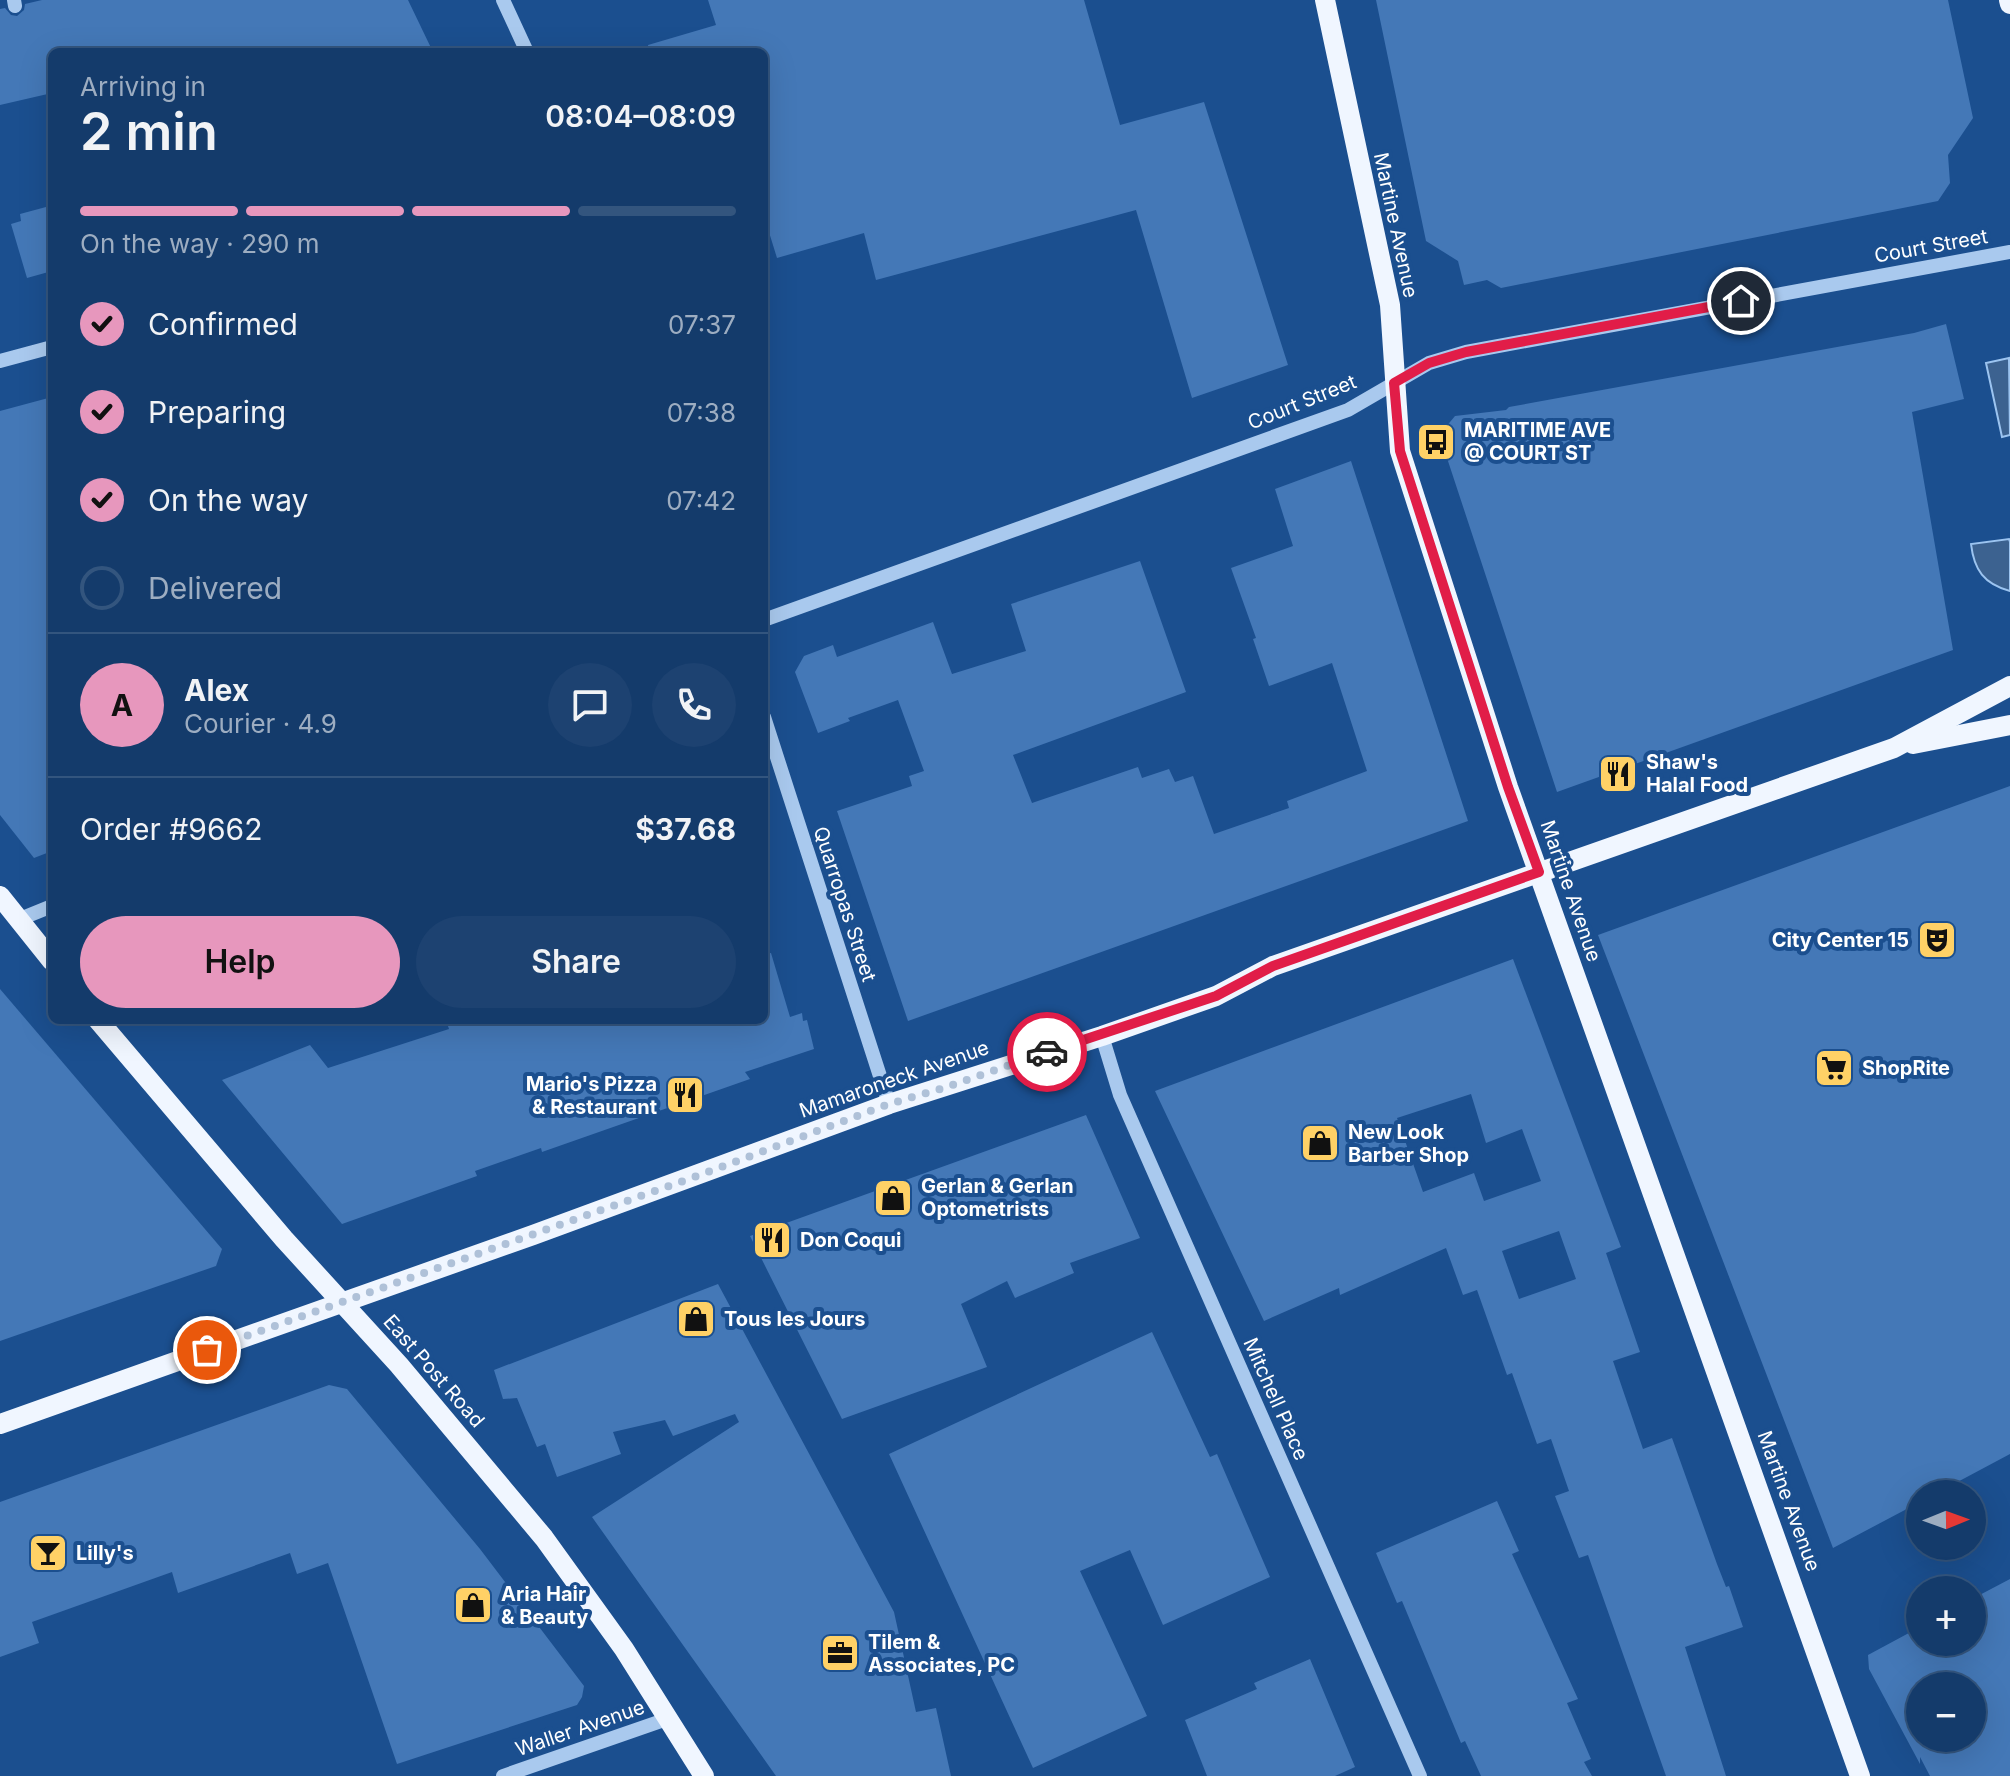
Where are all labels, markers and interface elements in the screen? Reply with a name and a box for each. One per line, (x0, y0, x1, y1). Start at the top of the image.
text: Arriving in (80, 71, 206, 102)
text: 08:04–08:09 (545, 98, 736, 134)
text: 2 min (80, 100, 218, 163)
street label: Martine Avenue (1369, 150, 1423, 300)
street label: Court Street (1872, 224, 1990, 268)
text: On the way · 290 m (80, 228, 320, 259)
pin (1707, 267, 1775, 335)
icon: home (1719, 279, 1763, 323)
icon: check (80, 302, 124, 346)
text: Confirmed (148, 306, 298, 342)
text: 07:37 (668, 309, 736, 340)
street label: Court Street (1244, 369, 1360, 435)
icon: check (80, 390, 124, 434)
text: Preparing (148, 394, 286, 430)
text: 07:38 (667, 397, 736, 428)
place label: MARITIME AVE @ COURT ST (1464, 418, 1611, 465)
bus stop icon: MARITIME AVE @ COURT ST (1415, 421, 1457, 463)
icon: check (80, 478, 124, 522)
text: On the way (148, 482, 308, 518)
text: 07:42 (666, 485, 736, 516)
text: Delivered (148, 570, 282, 606)
button: chat (548, 663, 632, 747)
button: phone (652, 663, 736, 747)
text: Alex (184, 672, 249, 708)
text: A (111, 687, 133, 723)
text: Courier · 4.9 (184, 708, 337, 739)
place label: Shaw's Halal Food (1646, 750, 1748, 797)
restaurant icon: Shaw's Halal Food (1597, 753, 1639, 795)
text: Order #9662 (80, 811, 262, 847)
text: $37.68 (635, 811, 736, 847)
street label: Martine Avenue (1536, 817, 1606, 965)
street label: Quarropas Street (809, 823, 882, 985)
button: Help (80, 916, 400, 1008)
button: Share (416, 916, 736, 1008)
theatre icon: City Center 15 (1916, 919, 1958, 961)
place label: City Center 15 (1772, 928, 1909, 952)
courier (1007, 1012, 1087, 1092)
icon: car (1025, 1030, 1069, 1074)
street label: Mamaroneck Avenue (796, 1035, 992, 1123)
supermarket icon: ShopRite (1813, 1047, 1855, 1089)
place label: ShopRite (1862, 1056, 1950, 1080)
place label: Mario's Pizza & Restaurant (526, 1072, 657, 1119)
restaurant icon: Mario's Pizza & Restaurant (664, 1074, 706, 1116)
place label: New Look Barber Shop (1348, 1120, 1469, 1167)
shop icon: New Look Barber Shop (1299, 1122, 1341, 1164)
place label: Gerlan & Gerlan Optometrists (921, 1174, 1074, 1221)
shop icon: Gerlan & Gerlan Optometrists (872, 1177, 914, 1219)
restaurant icon: Don Coqui (751, 1219, 793, 1261)
place label: Don Coqui (800, 1228, 901, 1252)
shop icon: Tous les Jours (675, 1298, 717, 1340)
place label: Tous les Jours (724, 1307, 865, 1331)
street label: East Post Road (378, 1310, 490, 1432)
pin (173, 1316, 241, 1384)
icon: bag (185, 1328, 229, 1372)
street label: Mitchell Place (1238, 1334, 1314, 1464)
street label: Martine Avenue (1752, 1427, 1826, 1575)
north arrow (1906, 1480, 1986, 1560)
map controls (1906, 1480, 1986, 1752)
bar icon: Lilly's (27, 1532, 69, 1574)
place label: Lilly's (76, 1541, 134, 1565)
button: + (1906, 1576, 1986, 1656)
place label: Aria Hair & Beauty (501, 1582, 588, 1629)
shop icon: Aria Hair & Beauty (452, 1584, 494, 1626)
place label: Tilem & Associates, PC (868, 1630, 1015, 1677)
office icon: Tilem & Associates, PC (819, 1632, 861, 1674)
button: − (1906, 1672, 1986, 1752)
street label: Waller Avenue (512, 1695, 648, 1761)

